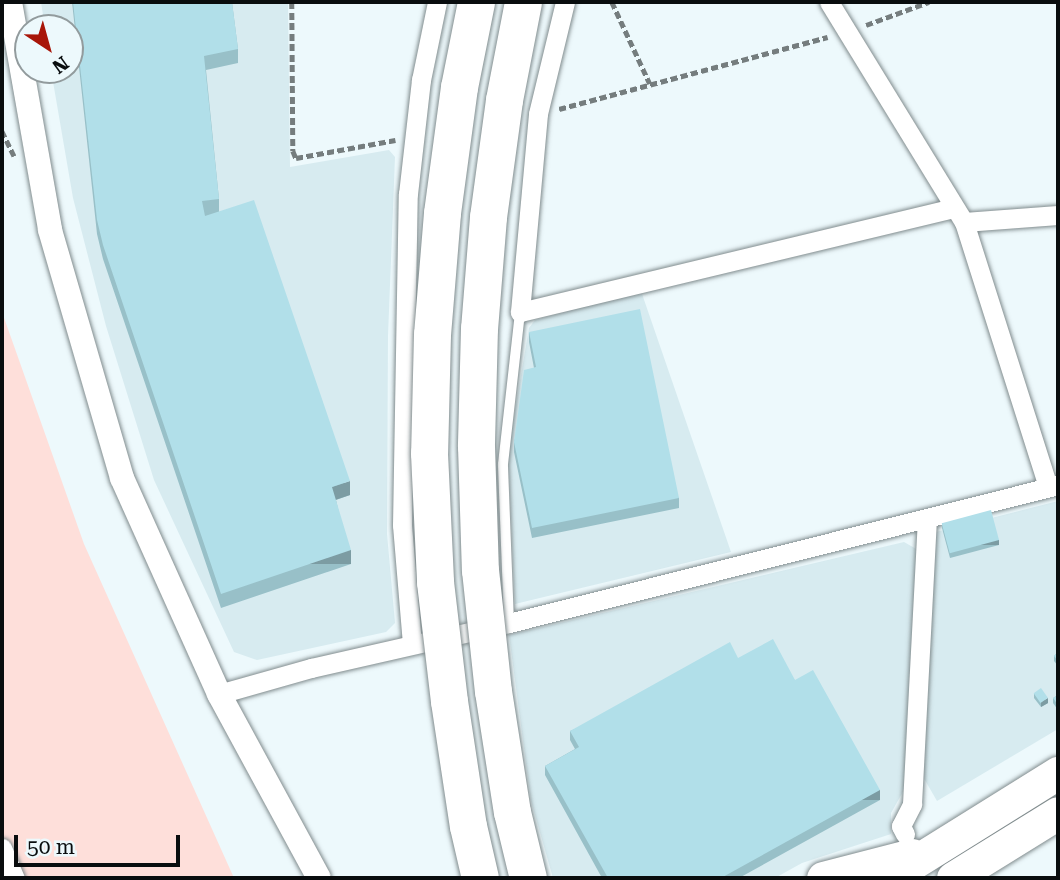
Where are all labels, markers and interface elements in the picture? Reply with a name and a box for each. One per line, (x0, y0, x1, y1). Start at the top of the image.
north arrow (14, 14, 84, 84)
text: N (48, 51, 73, 78)
scale bar (18, 820, 184, 864)
text: 50 m (27, 835, 75, 859)

